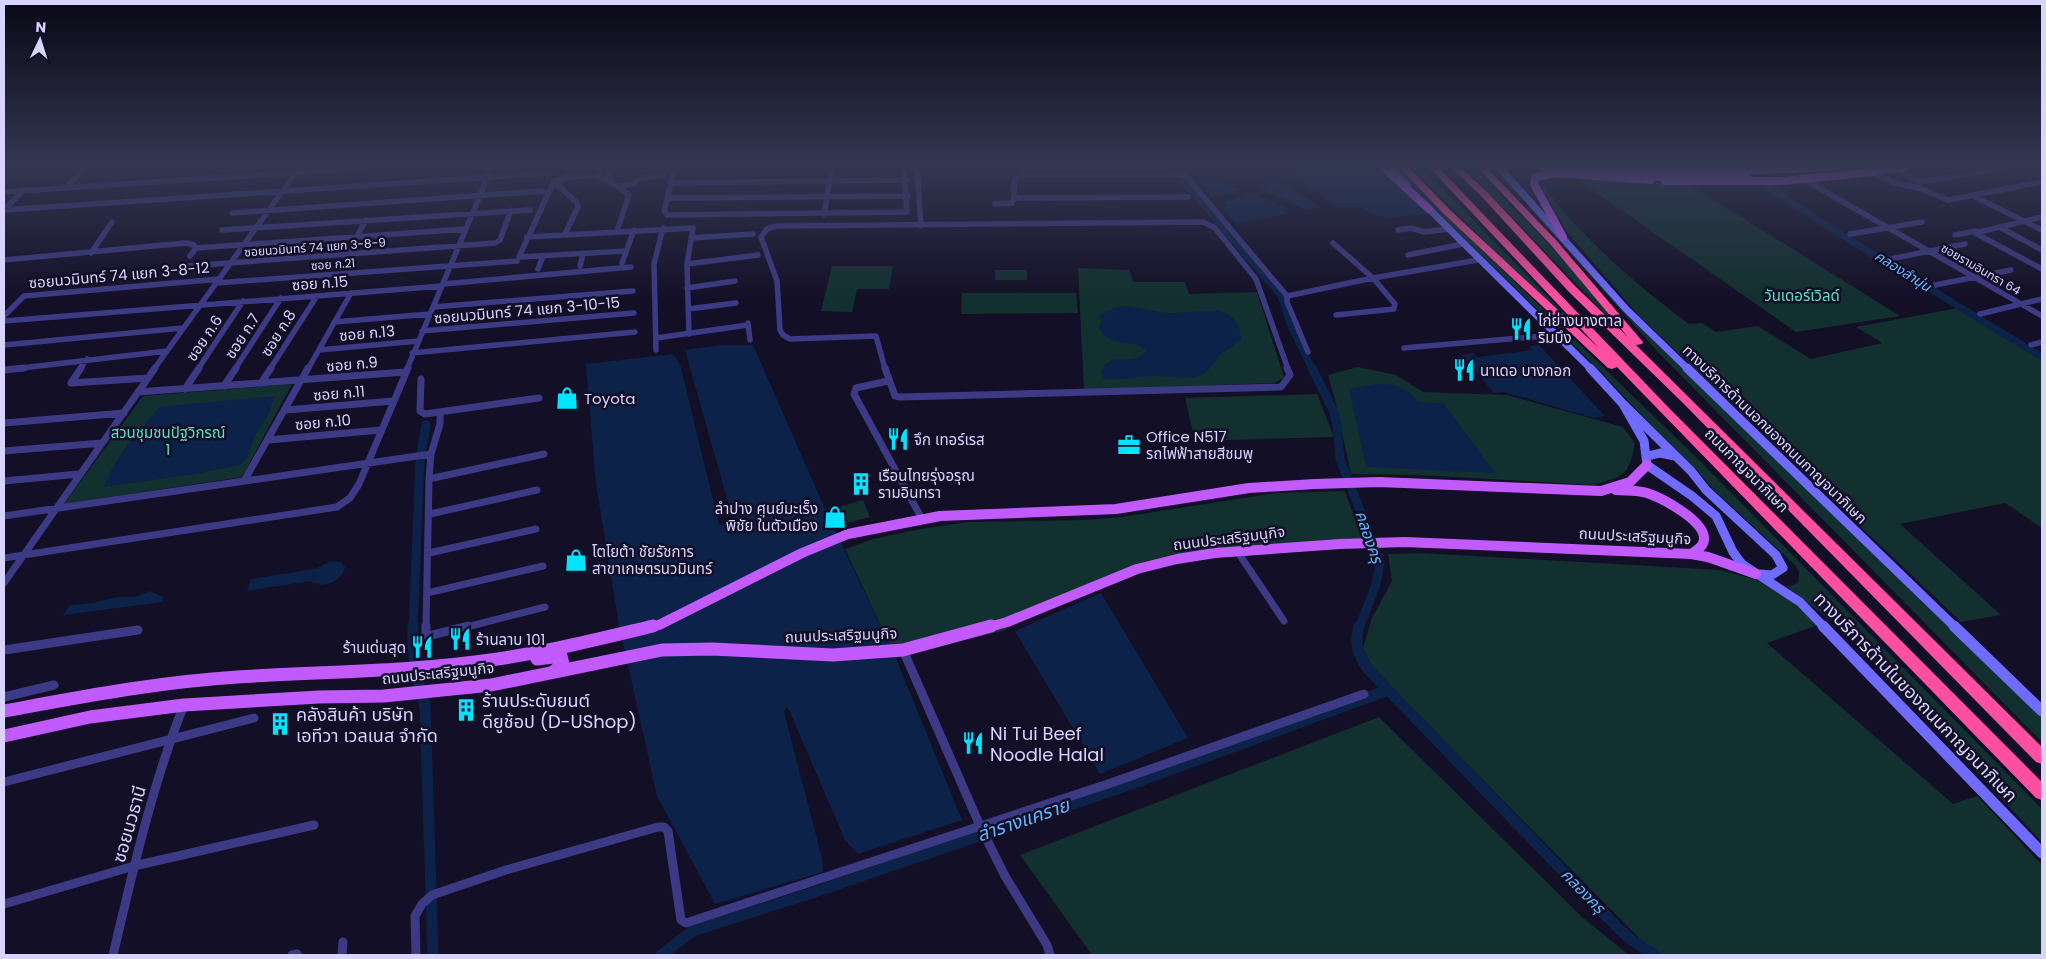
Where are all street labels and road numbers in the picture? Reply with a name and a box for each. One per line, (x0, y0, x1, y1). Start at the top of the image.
street label: ซอยนวมินทร์ 74 แยก 3-8-9 (244, 234, 386, 260)
street label: ซอยรามอินทรา 64 (1938, 239, 2024, 299)
street label: ซอย ก.21 (310, 254, 356, 274)
street label: ซอยนวมินทร์ 74 แยก 3-8-12 (28, 257, 210, 293)
street label: ซอย ก.15 (291, 271, 349, 295)
street label: ซอยนวมินทร์ 74 แยก 3-10-15 (433, 291, 621, 329)
street label: ซอย ก.8 (255, 306, 301, 360)
street label: ซอย ก.7 (220, 309, 264, 363)
street label: ซอย ก.6 (181, 311, 227, 365)
street label: ซอย ก.13 (338, 320, 396, 346)
street label: ทางบริการด้านนอกของถนนกาญจนาภิเษก (1679, 341, 1871, 527)
street label: ซอย ก.9 (325, 351, 379, 377)
street label: ซอย ก.11 (312, 380, 366, 406)
street label: ซอย ก.10 (294, 409, 352, 435)
street label: ถนนกาญจนาภิเษก (1701, 424, 1793, 516)
street label: ถนนประเสริฐมนูกิจ (1172, 521, 1286, 555)
street label: ถนนประเสริฐมนูกิจ (1578, 523, 1692, 549)
street label: ทางบริการด้านในของถนนกาญจนาภิเษก (1809, 586, 2023, 808)
street label: ถนนประเสริฐมนูกิจ (784, 623, 898, 647)
street label: ถนนประเสริฐมนูกิจ (381, 657, 495, 689)
street label: ซอยนวธานี (106, 783, 152, 865)

